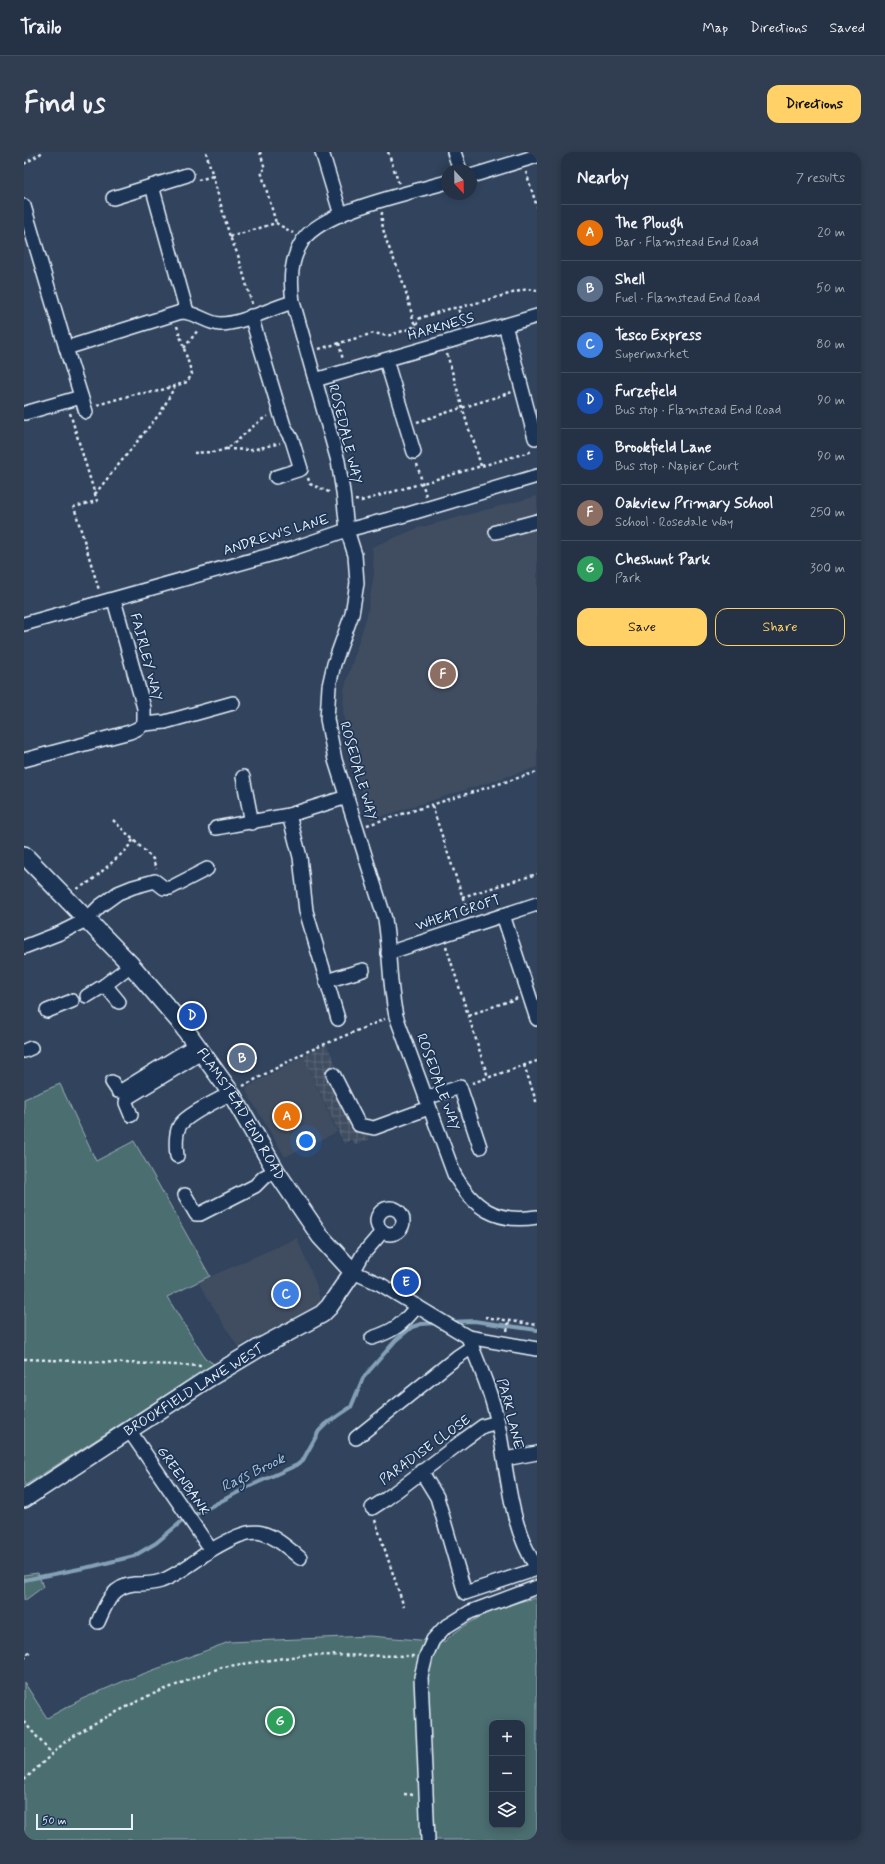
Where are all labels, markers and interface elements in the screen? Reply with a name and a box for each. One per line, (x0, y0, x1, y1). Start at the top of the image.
text: Trailo (20, 15, 62, 40)
text: Map (702, 19, 728, 37)
text: Directions (750, 19, 808, 37)
text: Saved (830, 19, 865, 37)
button: Directions (767, 85, 861, 123)
text: Find us (24, 86, 105, 123)
north arrow (441, 164, 477, 200)
text: Nearby (577, 167, 629, 189)
text: 7 results (796, 170, 845, 187)
text: The Plough (615, 214, 683, 234)
text: A (586, 224, 594, 241)
text: 20 m (817, 224, 845, 241)
text: Bar · Flamstead End Road (615, 234, 758, 251)
text: Shell (615, 270, 645, 290)
text: B (586, 280, 594, 297)
text: 50 m (816, 280, 845, 297)
text: Fuel · Flamstead End Road (615, 290, 760, 307)
street label: HARKNESS (406, 309, 477, 345)
text: Tesco Express (615, 326, 702, 346)
text: C (585, 336, 595, 353)
text: 80 m (816, 336, 845, 353)
text: Supermarket (615, 346, 689, 363)
street label: ROSEDALE WAY (324, 382, 366, 486)
text: Furzefield (615, 382, 677, 402)
text: D (586, 392, 594, 409)
text: 90 m (817, 392, 845, 409)
text: Bus stop · Flamstead End Road (615, 402, 781, 419)
text: Brookfield Lane (615, 438, 712, 458)
text: E (586, 448, 594, 465)
text: 90 m (817, 448, 845, 465)
text: Bus stop · Napier Court (615, 458, 739, 475)
text: Oakview Primary School (615, 494, 773, 514)
text: F (587, 504, 593, 521)
text: 250 m (810, 504, 845, 521)
street label: ANDREW'S LANE (221, 510, 331, 560)
text: School · Rosedale Way (615, 514, 733, 531)
text: Cheshunt Park (615, 550, 710, 570)
text: G (586, 560, 594, 577)
text: 300 m (810, 560, 845, 577)
text: Park (615, 570, 641, 587)
button: Save (577, 608, 707, 646)
button: Share (715, 608, 845, 646)
street label: FAIRLEY WAY (126, 611, 166, 703)
pin: F (430, 659, 456, 689)
street label: ROSEDALE WAY (335, 719, 381, 823)
street label: WHEATCROFT (413, 891, 503, 935)
pin: D (179, 1001, 205, 1031)
street label: ROSEDALE WAY (412, 1031, 464, 1133)
pin: B (229, 1043, 255, 1073)
street label: FLAMSTEAD END ROAD (194, 1045, 288, 1183)
pin: A (274, 1101, 300, 1131)
your location (296, 1131, 316, 1151)
pin: E (393, 1267, 419, 1297)
pin: C (273, 1279, 299, 1309)
street label: BROOKFIELD LANE WEST (121, 1339, 268, 1441)
street label: PARK LANE (492, 1377, 528, 1451)
street label: PARADISE CLOSE (376, 1411, 474, 1489)
street label: GREENBANK (153, 1443, 213, 1519)
water label: Rags Brook (218, 1448, 290, 1499)
pin: G (267, 1706, 293, 1736)
map controls (489, 1720, 525, 1828)
button: + (489, 1720, 525, 1756)
button: − (489, 1756, 525, 1792)
button: layers (489, 1792, 525, 1828)
scale bar (36, 1812, 133, 1831)
text: 50 m (42, 1814, 67, 1828)

